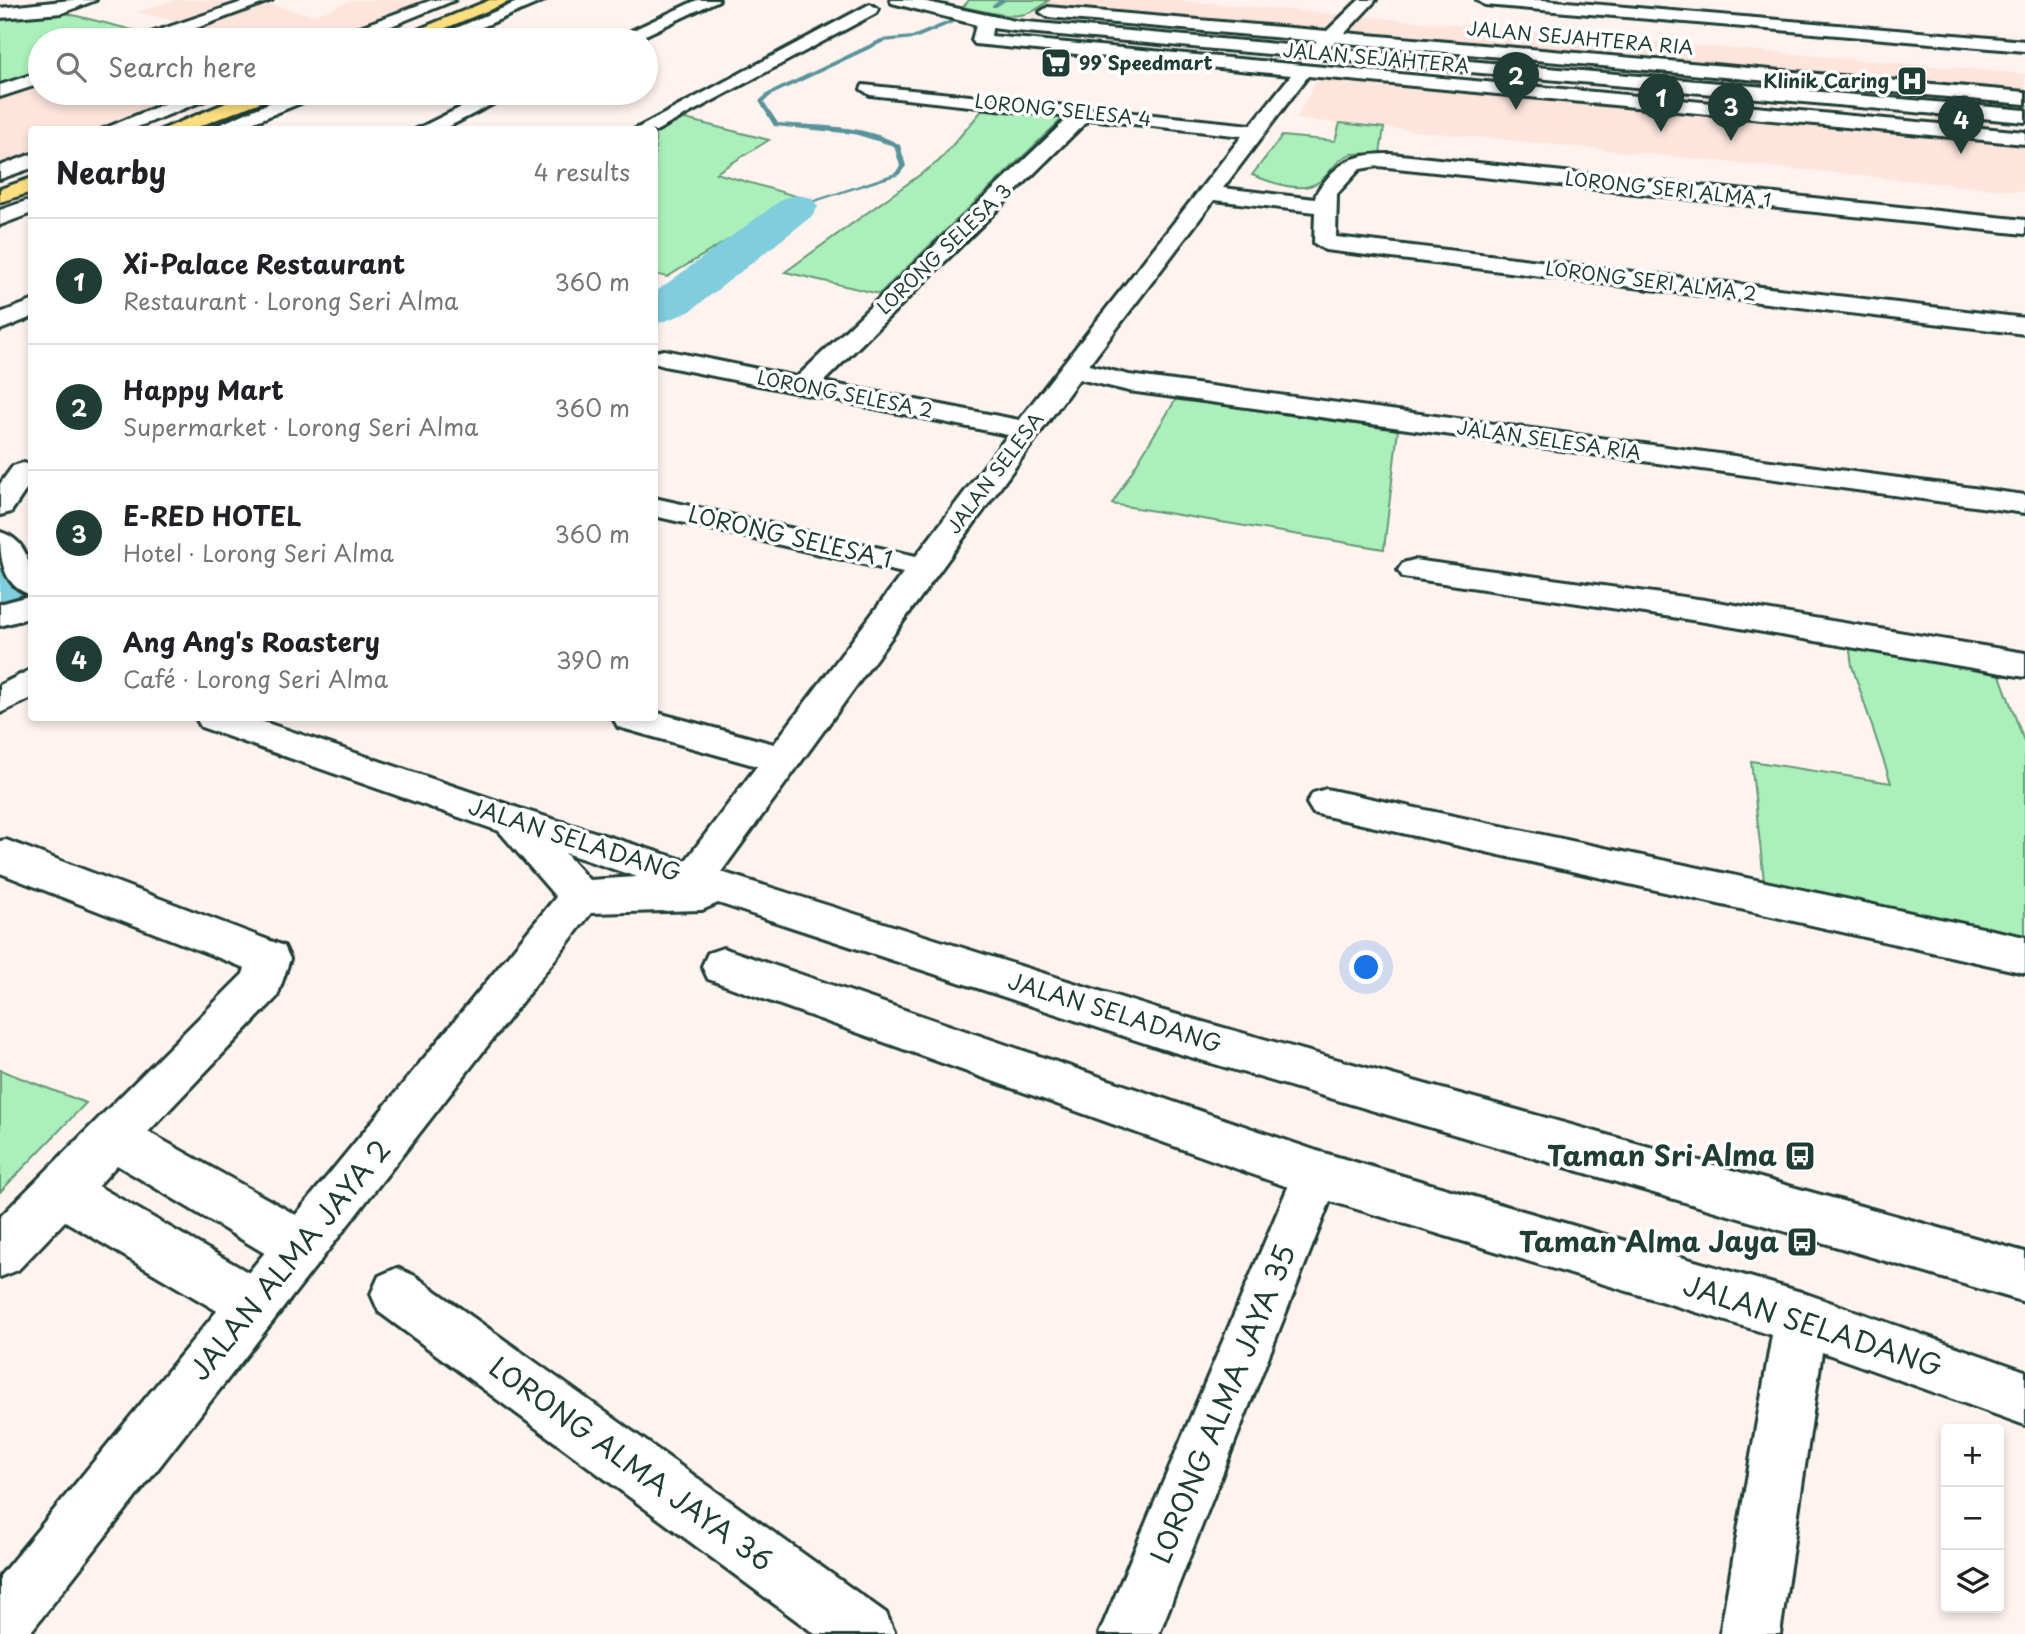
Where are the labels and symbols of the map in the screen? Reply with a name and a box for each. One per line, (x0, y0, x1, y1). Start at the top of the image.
street label: JALAN SEJAHTERA RIA (1466, 13, 1695, 61)
street label: JALAN SEJAHTERA (1282, 35, 1470, 79)
supermarket icon: 99 Speedmart (1039, 46, 1073, 80)
place label: 99 Speedmart (1079, 48, 1213, 76)
pin: 2 (1493, 52, 1539, 110)
hospital icon: Klinik Caring (1895, 64, 1929, 98)
place label: Klinik Caring (1763, 66, 1889, 94)
pin: 1 (1638, 74, 1684, 132)
pin: 3 (1708, 83, 1754, 141)
street label: LORONG SELESA 4 (973, 86, 1153, 132)
pin: 4 (1938, 96, 1984, 154)
street label: LORONG SERI ALMA 1 (1564, 163, 1773, 213)
street label: LORONG SELESA 3 (870, 176, 1017, 320)
street label: LORONG SERI ALMA 2 (1544, 253, 1758, 307)
street label: LORONG SELESA 2 (755, 362, 935, 424)
street label: JALAN SELESA (939, 406, 1049, 539)
street label: JALAN SELESA RIA (1455, 412, 1643, 466)
street label: LORONG SELESA 1 (685, 495, 896, 576)
street label: JALAN SELADANG (464, 788, 687, 890)
your location (1349, 950, 1383, 984)
street label: JALAN SELADANG (1004, 962, 1227, 1061)
street label: JALAN ALMA JAYA 2 (178, 1129, 400, 1389)
place label: Taman Sri Alma (1547, 1133, 1777, 1176)
bus stop icon: Taman Sri Alma (1783, 1139, 1817, 1173)
place label: Taman Alma Jaya (1519, 1219, 1780, 1262)
bus stop icon: Taman Alma Jaya (1785, 1225, 1819, 1259)
street label: LORONG ALMA JAYA 35 (1138, 1237, 1305, 1569)
street label: JALAN SELADANG (1678, 1262, 1949, 1387)
street label: LORONG ALMA JAYA 36 (481, 1345, 783, 1581)

